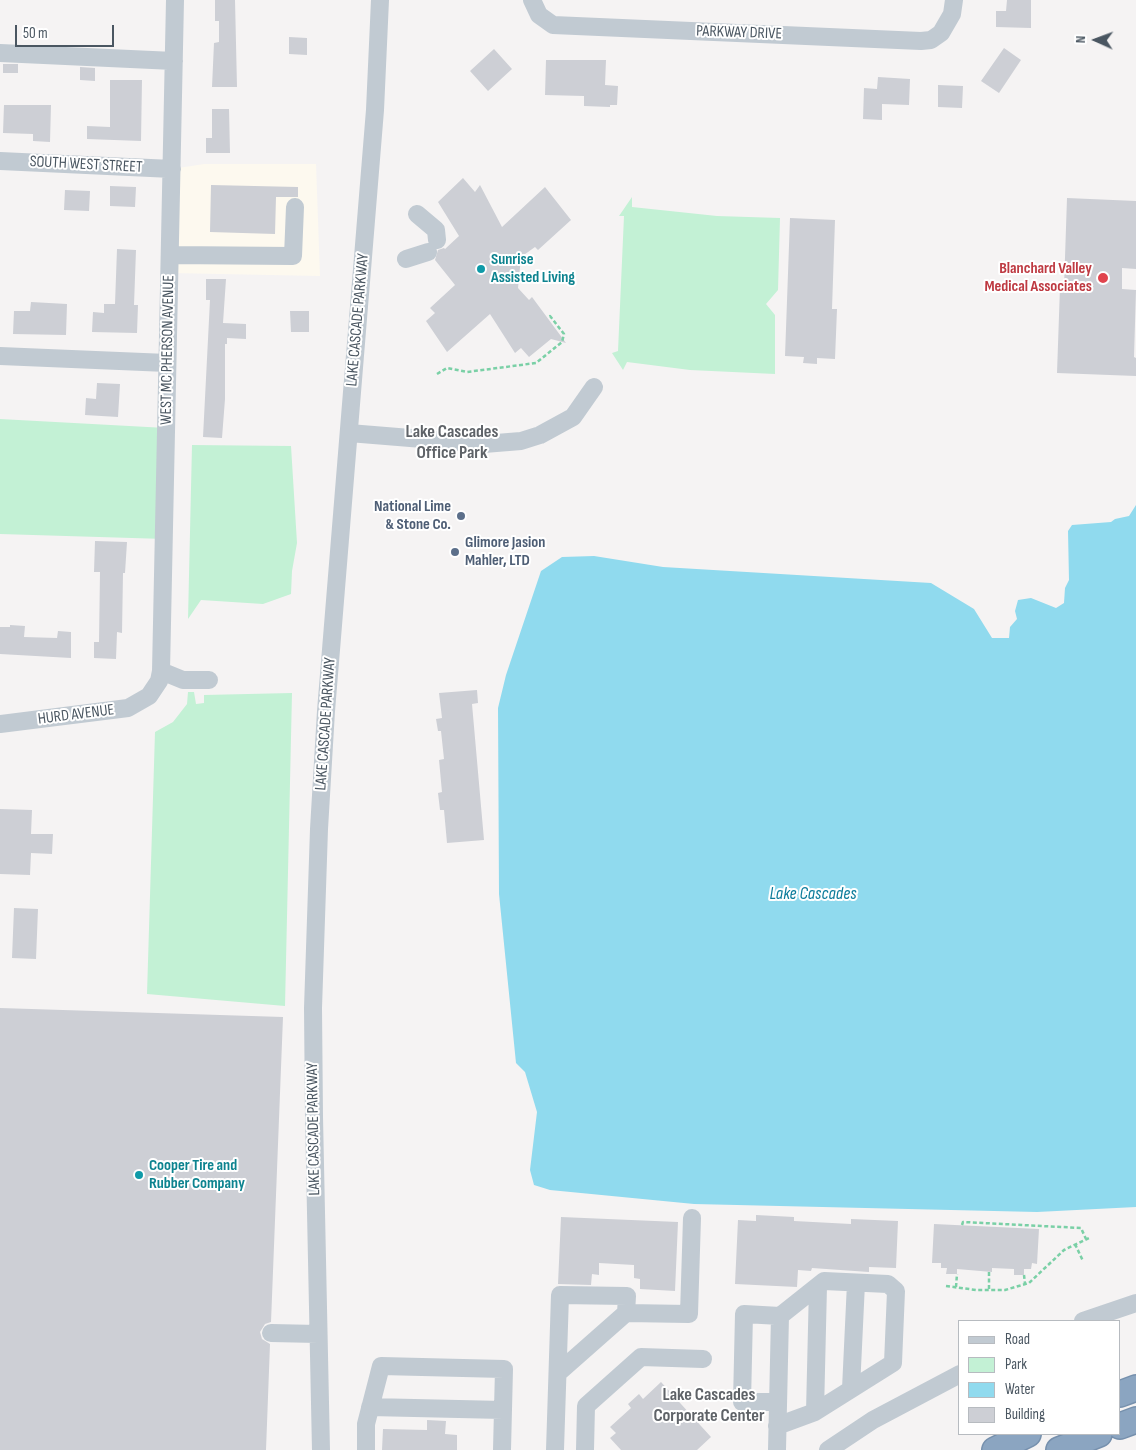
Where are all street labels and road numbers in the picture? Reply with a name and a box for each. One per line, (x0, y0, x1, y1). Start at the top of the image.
street label: PARKWAY DRIVE (696, 22, 782, 44)
street label: SOUTH WEST STREET (29, 152, 143, 178)
street label: LAKE CASCADE PARKWAY (343, 253, 373, 387)
street label: WEST MC PHERSON AVENUE (157, 275, 179, 425)
street label: LAKE CASCADE PARKWAY (312, 657, 340, 791)
street label: HURD AVENUE (37, 701, 115, 729)
street label: LAKE CASCADE PARKWAY (303, 1062, 325, 1196)

